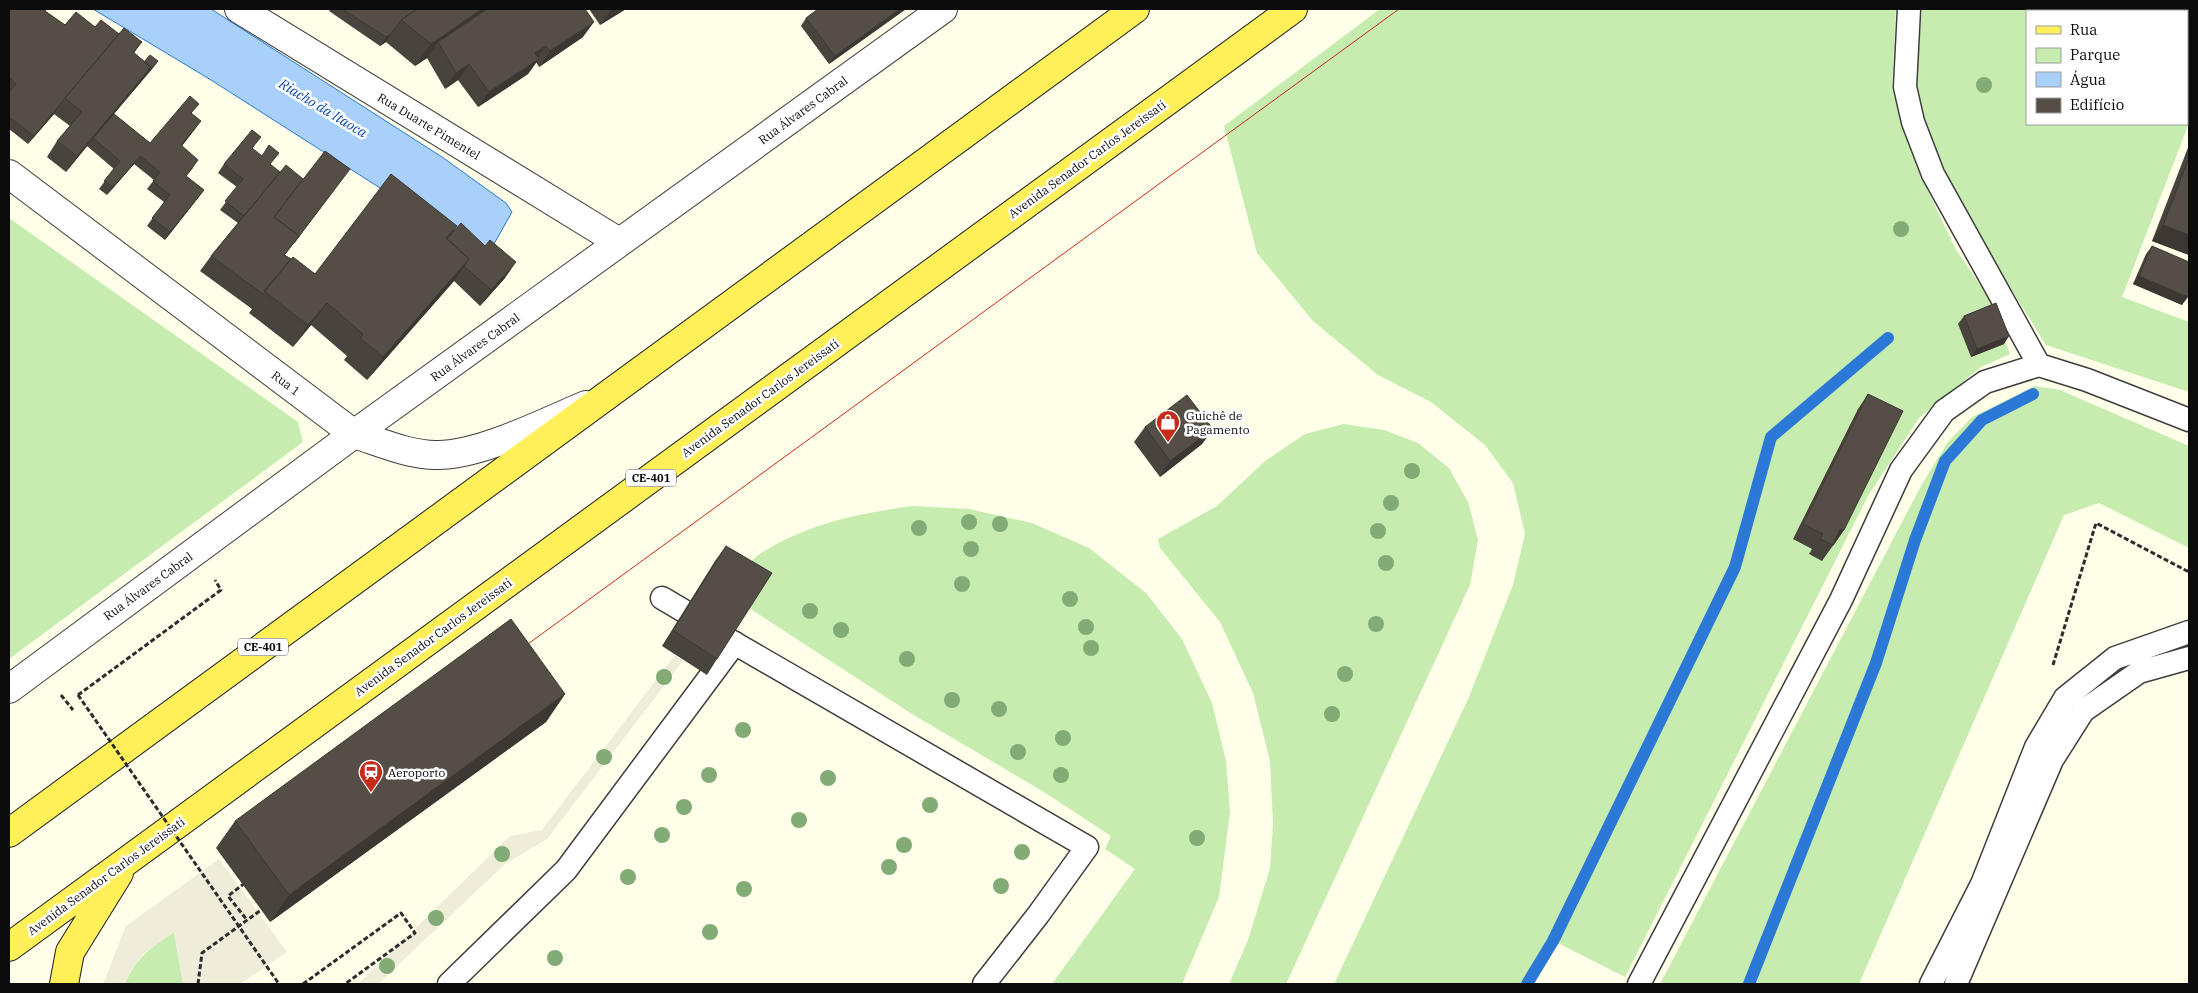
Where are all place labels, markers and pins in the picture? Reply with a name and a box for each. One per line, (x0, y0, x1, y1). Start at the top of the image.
place label: Guichê de Pagamento (1186, 408, 1250, 437)
shop icon: Guichê de Pagamento (1155, 409, 1181, 443)
station icon: Aeroporto (358, 759, 384, 793)
place label: Aeroporto (388, 765, 446, 780)

